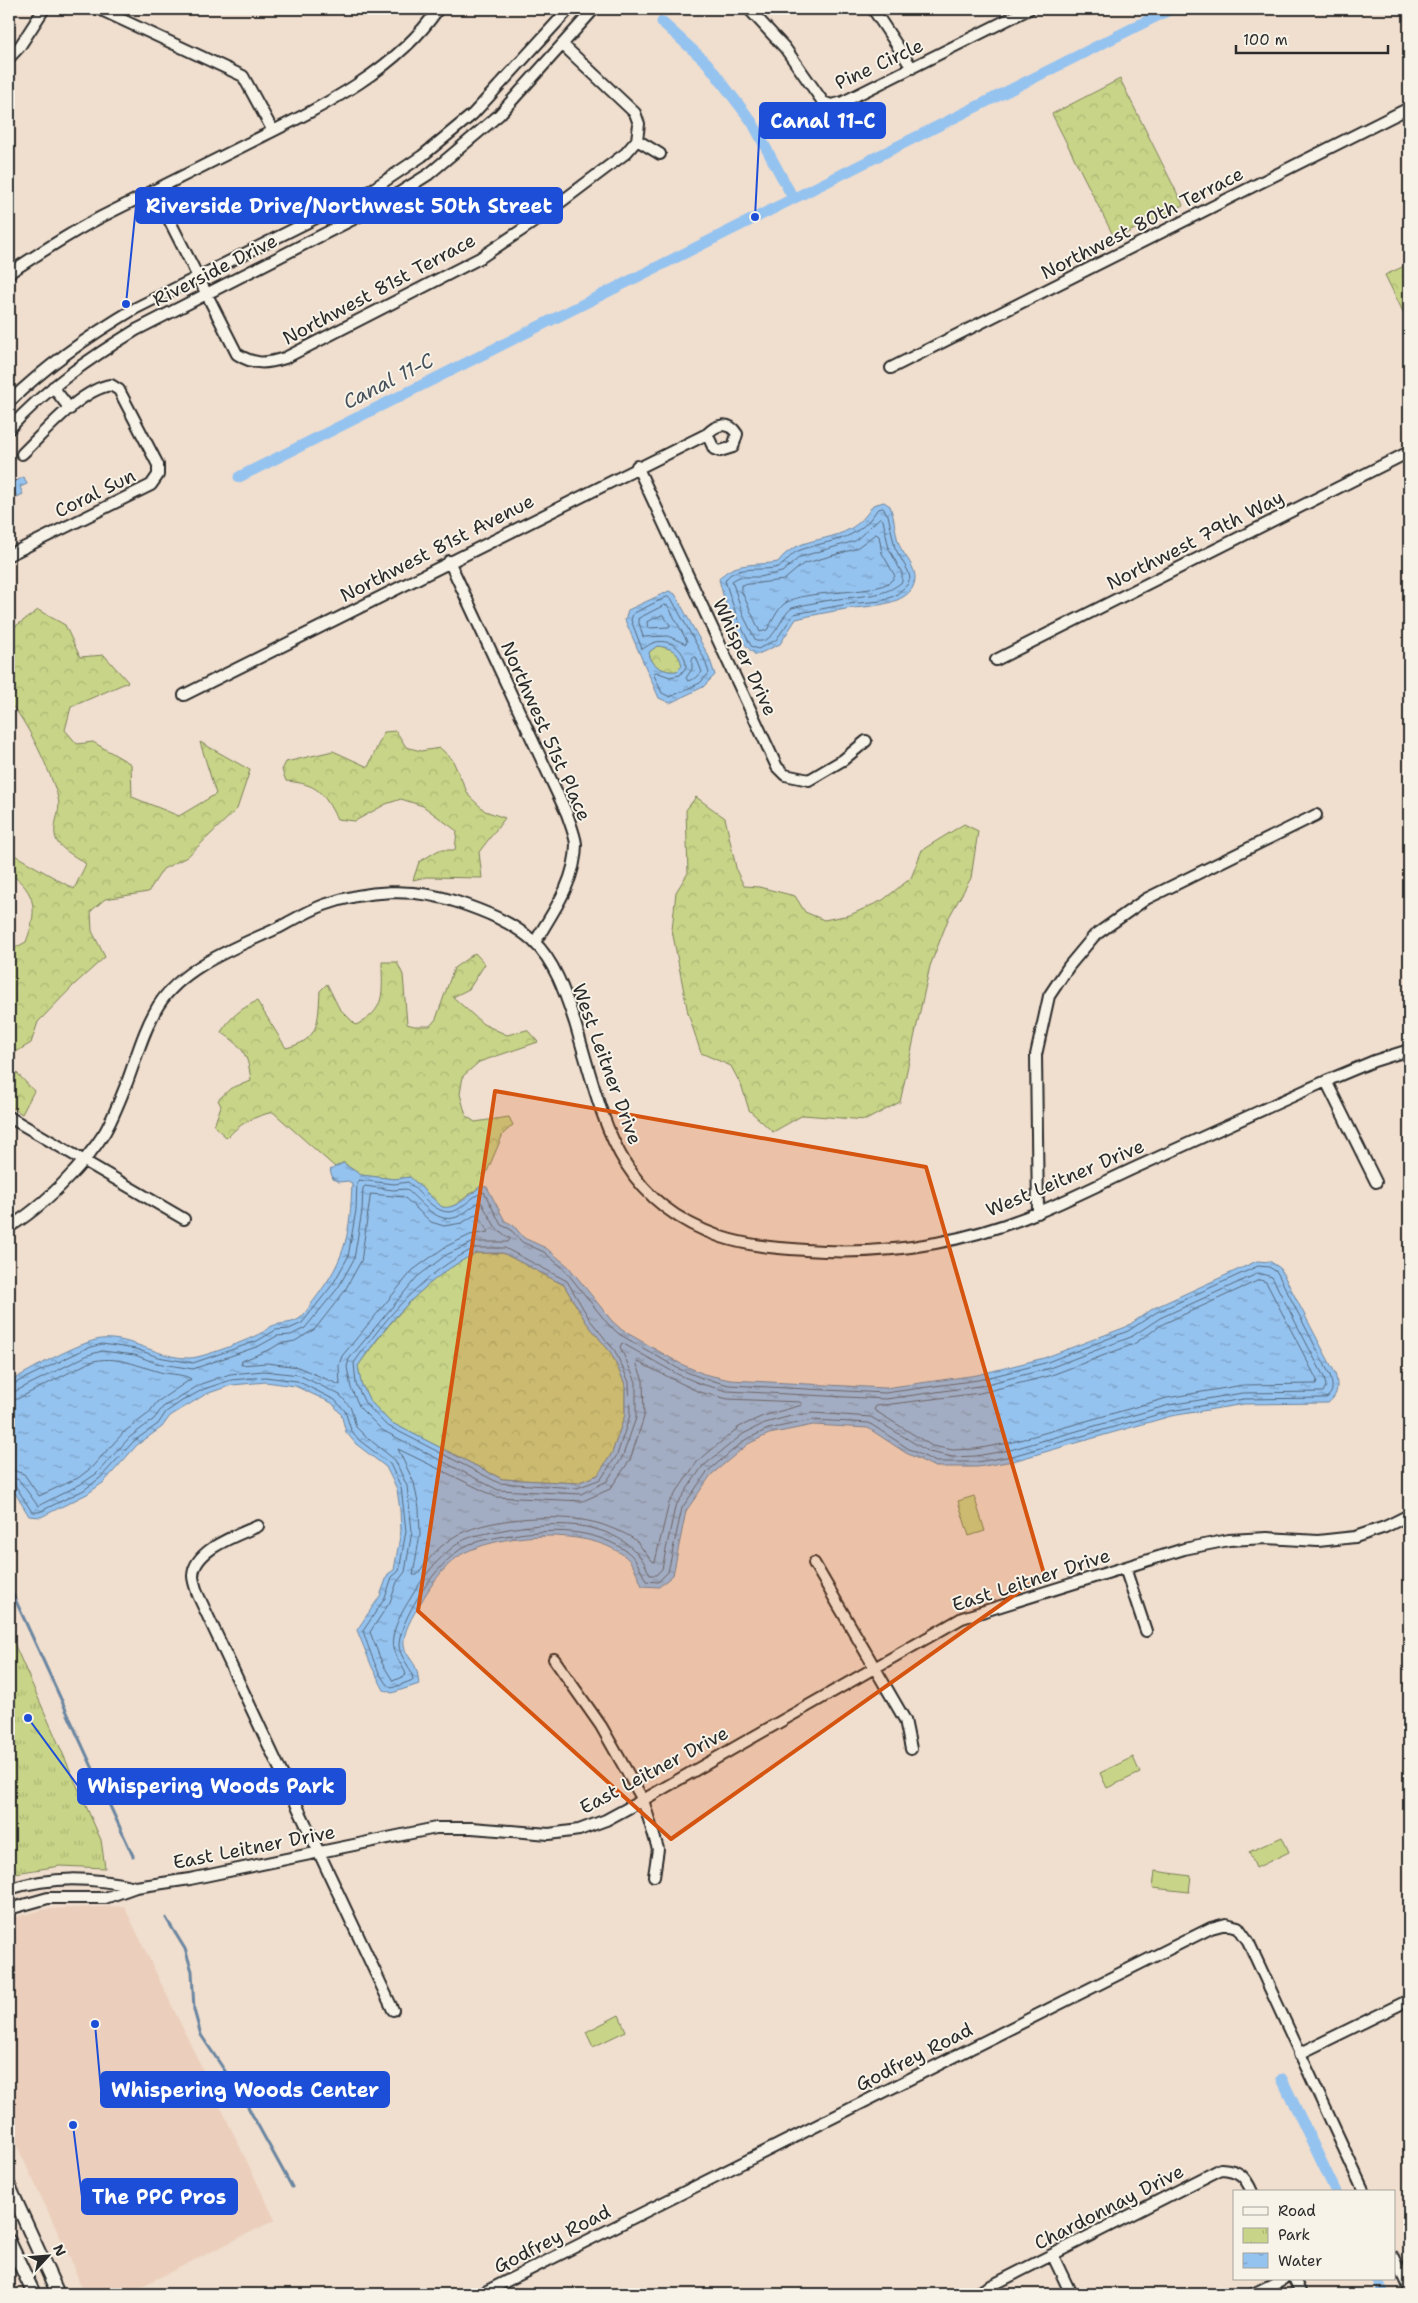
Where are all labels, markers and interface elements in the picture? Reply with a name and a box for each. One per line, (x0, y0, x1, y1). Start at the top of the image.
scale bar (1236, 22, 1388, 54)
text: 100 m (1243, 30, 1288, 50)
street label: Pine Circle (831, 33, 927, 95)
callout: Canal 11-C (760, 103, 885, 138)
text: Canal 11-C (770, 108, 876, 134)
street label: Northwest 80th Terrace (1036, 161, 1248, 285)
callout: Riverside Drive/Northwest 50th Street (136, 188, 562, 223)
text: Riverside Drive/Northwest 50th Street (146, 193, 552, 219)
street label: Northwest 81st Terrace (278, 227, 480, 351)
street label: Riverside Drive (148, 228, 282, 312)
water label: Canal 11-C (338, 347, 438, 415)
street label: Coral Sun (50, 463, 140, 523)
street label: Northwest 79th Way (1102, 484, 1288, 596)
street label: Northwest 81st Avenue (336, 488, 538, 608)
street label: Whisper Drive (707, 594, 783, 720)
street label: Northwest 51st Place (495, 637, 597, 825)
street label: West Leitner Drive (566, 980, 648, 1148)
street label: West Leitner Drive (982, 1133, 1148, 1223)
street label: East Leitner Drive (949, 1543, 1113, 1617)
street label: East Leitner Drive (575, 1720, 733, 1820)
callout: Whispering Woods Park (78, 1769, 345, 1804)
text: Whispering Woods Park (87, 1773, 335, 1799)
street label: East Leitner Drive (171, 1819, 337, 1875)
street label: Godfrey Road (851, 2017, 977, 2097)
callout: Whispering Woods Center (101, 2072, 389, 2107)
text: Whispering Woods Center (111, 2077, 379, 2103)
street label: Chardonnay Drive (1030, 2158, 1188, 2256)
callout: The PPC Pros (82, 2179, 237, 2214)
text: The PPC Pros (92, 2184, 226, 2210)
legend (1233, 2190, 1396, 2280)
street label: Godfrey Road (489, 2199, 615, 2279)
text: Road (1278, 2201, 1316, 2221)
text: Park (1278, 2225, 1310, 2245)
north arrow (22, 2230, 72, 2280)
text: N (49, 2241, 70, 2259)
text: Water (1278, 2251, 1322, 2271)

